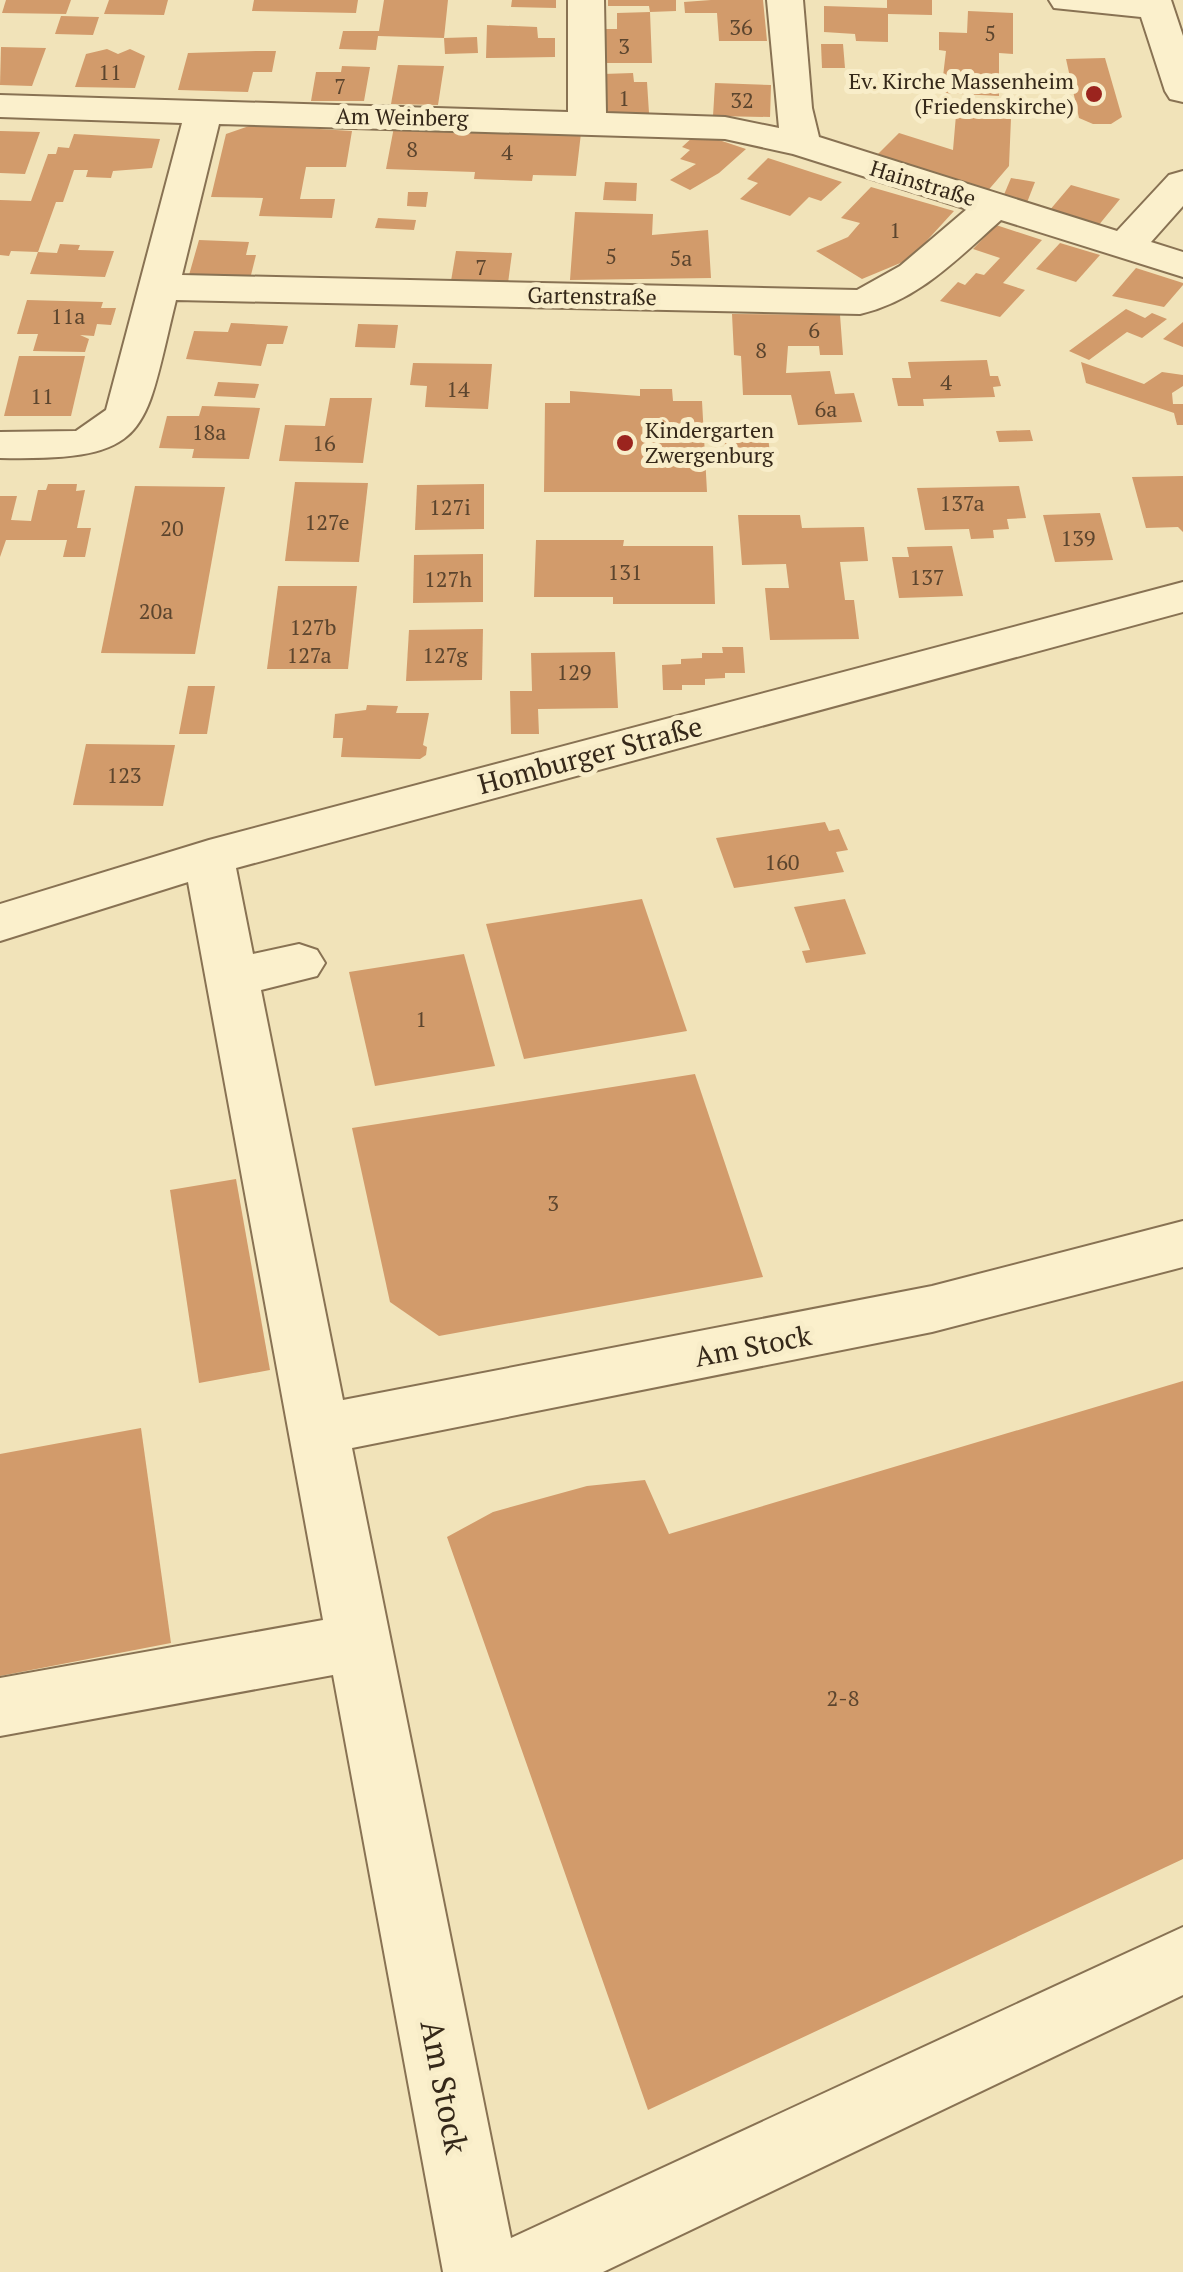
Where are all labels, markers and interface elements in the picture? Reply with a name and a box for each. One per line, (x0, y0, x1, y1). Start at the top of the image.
house number: 36 (729, 12, 753, 41)
house number: 5 (984, 18, 996, 47)
house number: 3 (618, 31, 630, 60)
house number: 11 (98, 57, 122, 86)
place label: Ev. Kirche Massenheim (Friedenskirche) (849, 66, 1074, 120)
house number: 7 (334, 71, 346, 100)
house number: 1 (618, 83, 630, 112)
marker: Ev. Kirche Massenheim (Friedenskirche) (1083, 83, 1105, 105)
house number: 32 (730, 85, 754, 114)
street label: Am Weinberg (336, 101, 469, 132)
house number: 8 (406, 134, 418, 163)
house number: 4 (501, 137, 513, 166)
street label: Hainstraße (867, 153, 980, 212)
house number: 1 (889, 215, 901, 244)
house number: 5 (605, 241, 617, 270)
house number: 5a (670, 243, 692, 272)
house number: 7 (475, 252, 487, 281)
street label: Gartenstraße (527, 280, 657, 311)
house number: 11a (51, 301, 85, 330)
house number: 6 (808, 315, 820, 344)
house number: 8 (755, 335, 767, 364)
house number: 4 (940, 367, 952, 396)
house number: 14 (446, 374, 470, 403)
house number: 11 (30, 381, 54, 410)
house number: 6a (815, 394, 837, 423)
place label: Kindergarten Zwergenburg (645, 415, 774, 469)
house number: 18a (192, 417, 226, 446)
house number: 16 (312, 428, 336, 457)
marker: Kindergarten Zwergenburg (614, 432, 636, 454)
house number: 137a (939, 488, 985, 517)
house number: 127i (429, 492, 471, 521)
house number: 127e (304, 507, 350, 536)
house number: 20 (160, 513, 184, 542)
house number: 139 (1060, 523, 1096, 552)
house number: 131 (607, 557, 643, 586)
house number: 137 (909, 562, 945, 591)
house number: 127h (424, 564, 472, 593)
house number: 20a (139, 596, 173, 625)
house number: 127b (289, 612, 337, 641)
house number: 127a (286, 640, 332, 669)
house number: 127g (422, 640, 468, 669)
house number: 129 (556, 657, 592, 686)
street label: Homburger Straße (474, 707, 706, 802)
house number: 123 (106, 760, 142, 789)
house number: 160 (764, 847, 800, 876)
house number: 1 (415, 1004, 427, 1033)
house number: 3 (547, 1188, 559, 1217)
street label: Am Stock (691, 1316, 815, 1375)
house number: 2-8 (827, 1683, 859, 1712)
street label: Am Stock (411, 2016, 479, 2158)

